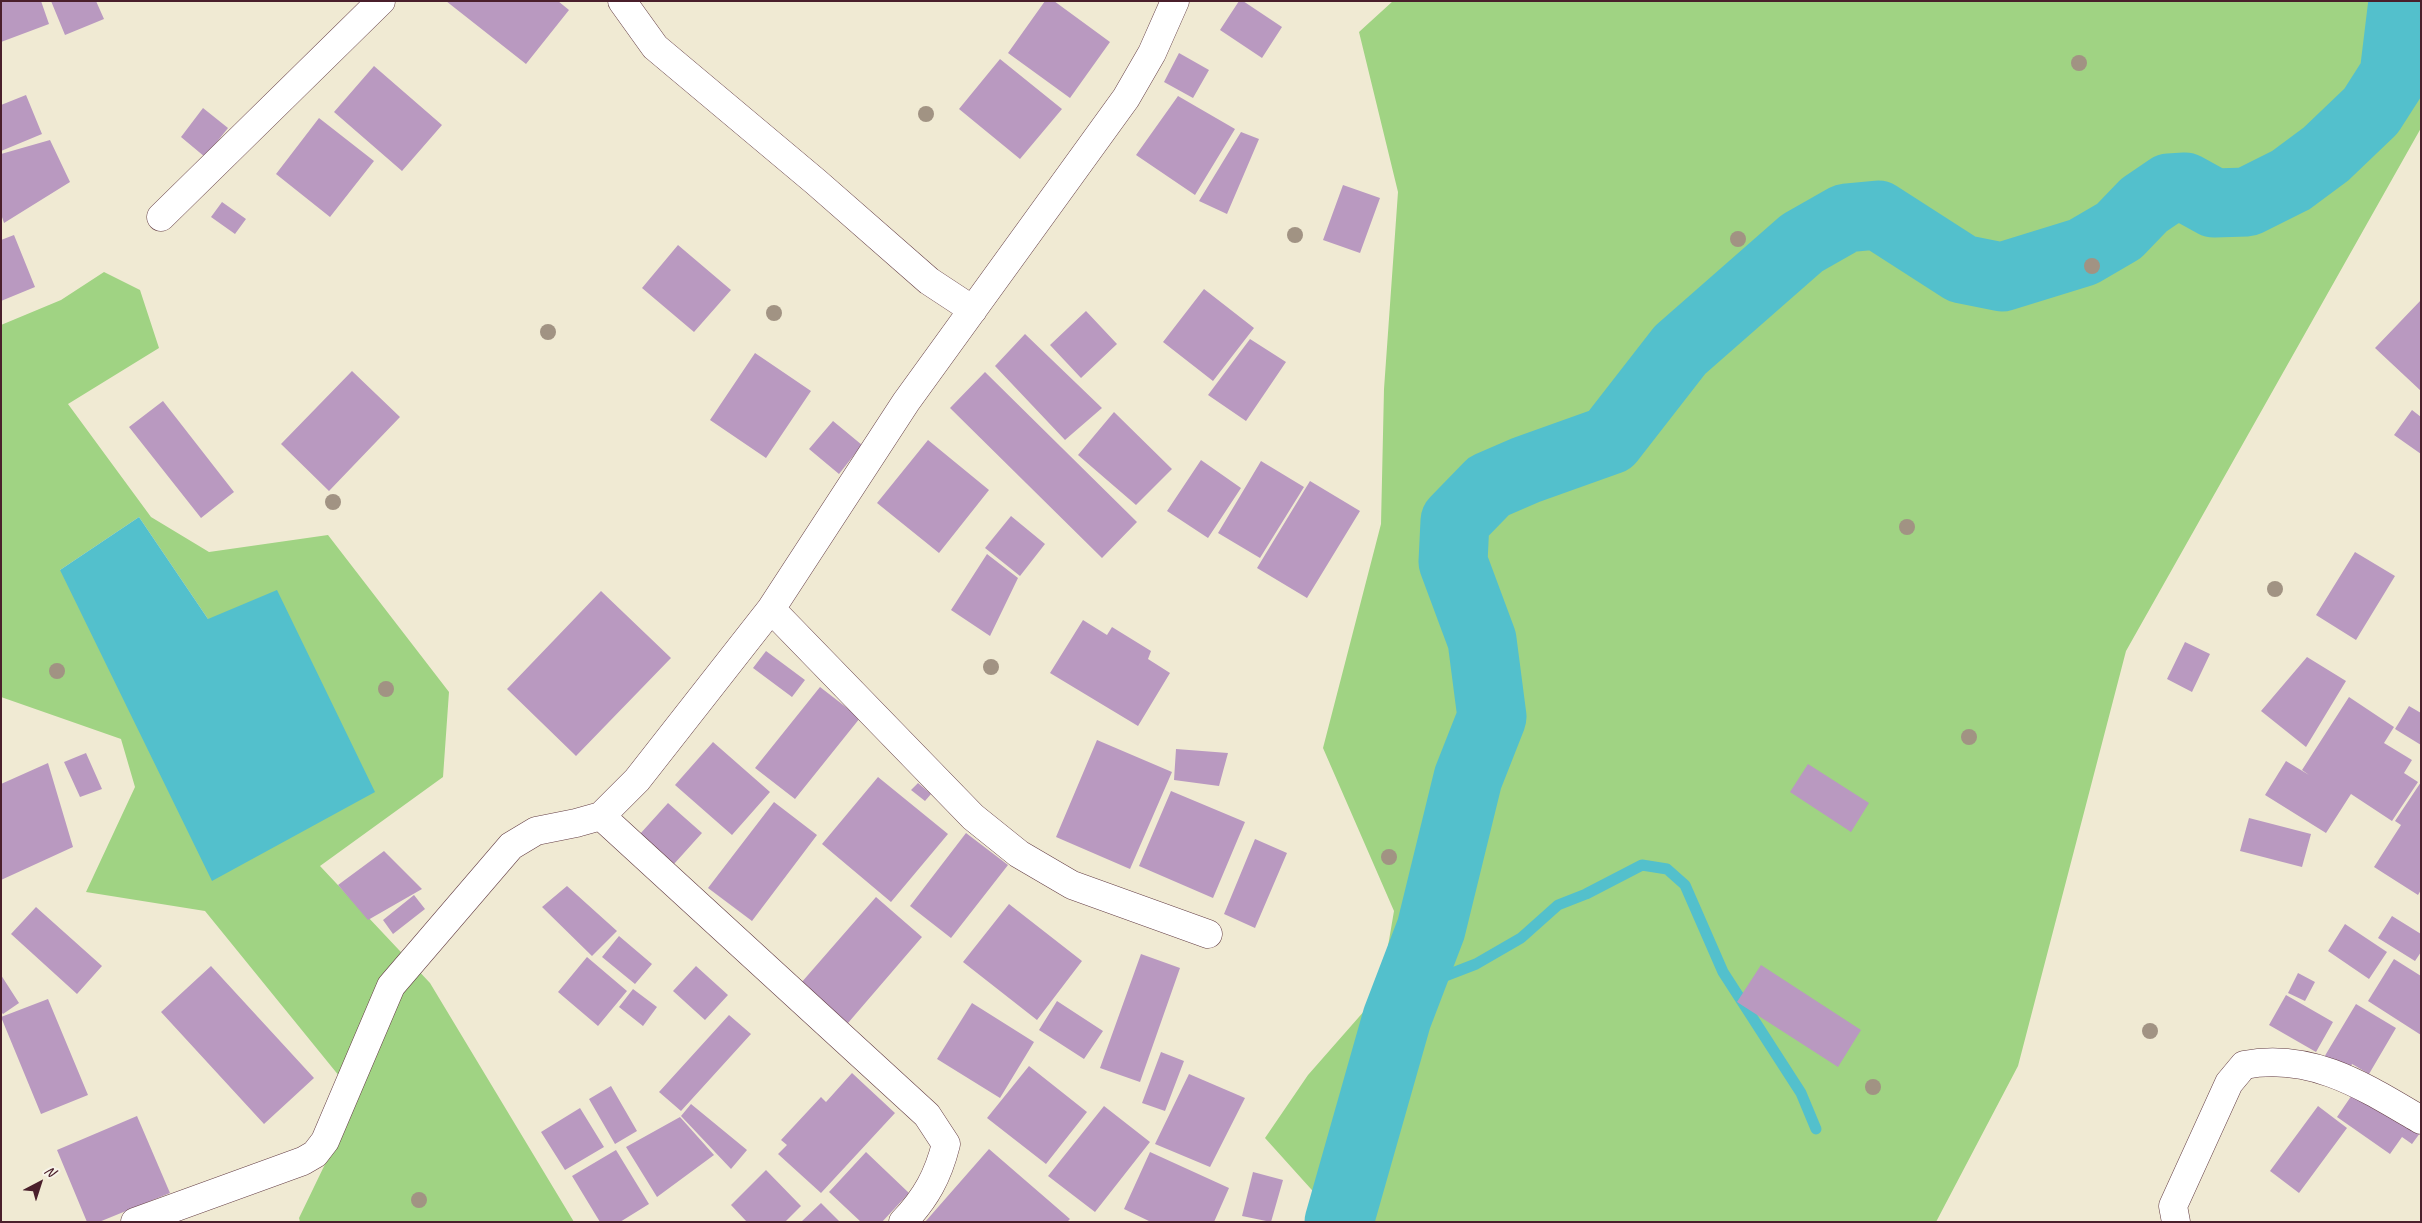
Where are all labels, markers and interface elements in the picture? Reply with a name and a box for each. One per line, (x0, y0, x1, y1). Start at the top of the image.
north arrow (15, 1158, 65, 1208)
text: N (41, 1162, 59, 1180)

